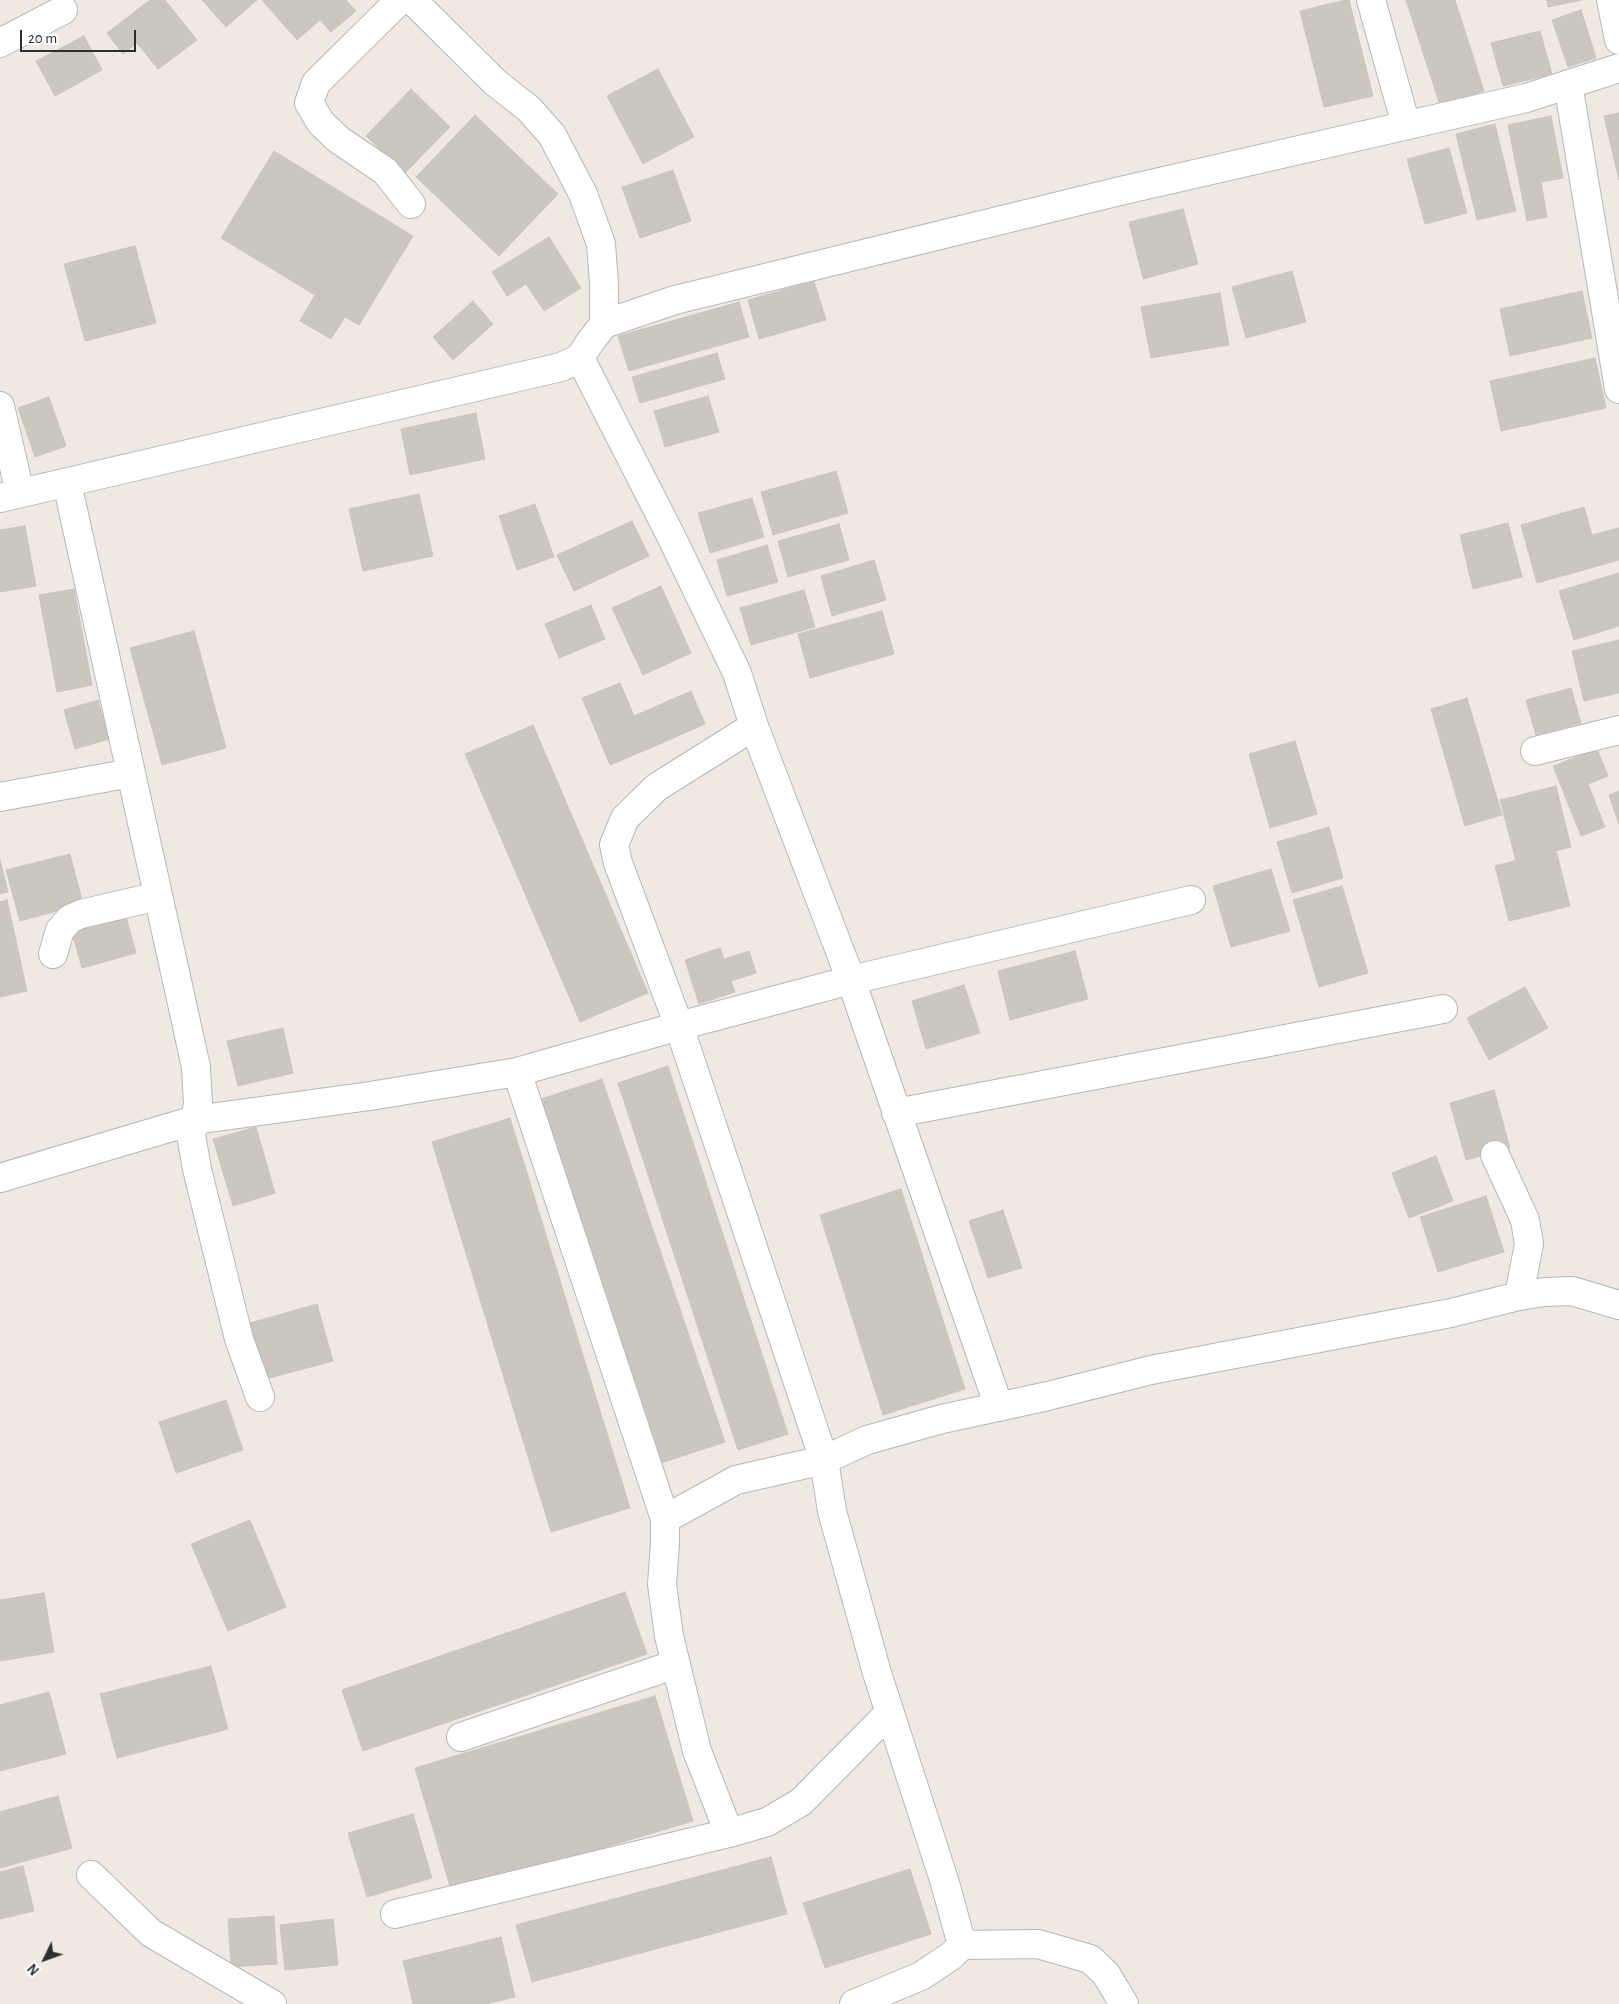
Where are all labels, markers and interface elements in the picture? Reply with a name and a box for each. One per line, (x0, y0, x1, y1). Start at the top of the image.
scale bar (22, 20, 139, 52)
text: 20 m (28, 31, 57, 46)
north arrow (20, 1934, 70, 1984)
text: N (25, 1961, 42, 1977)

